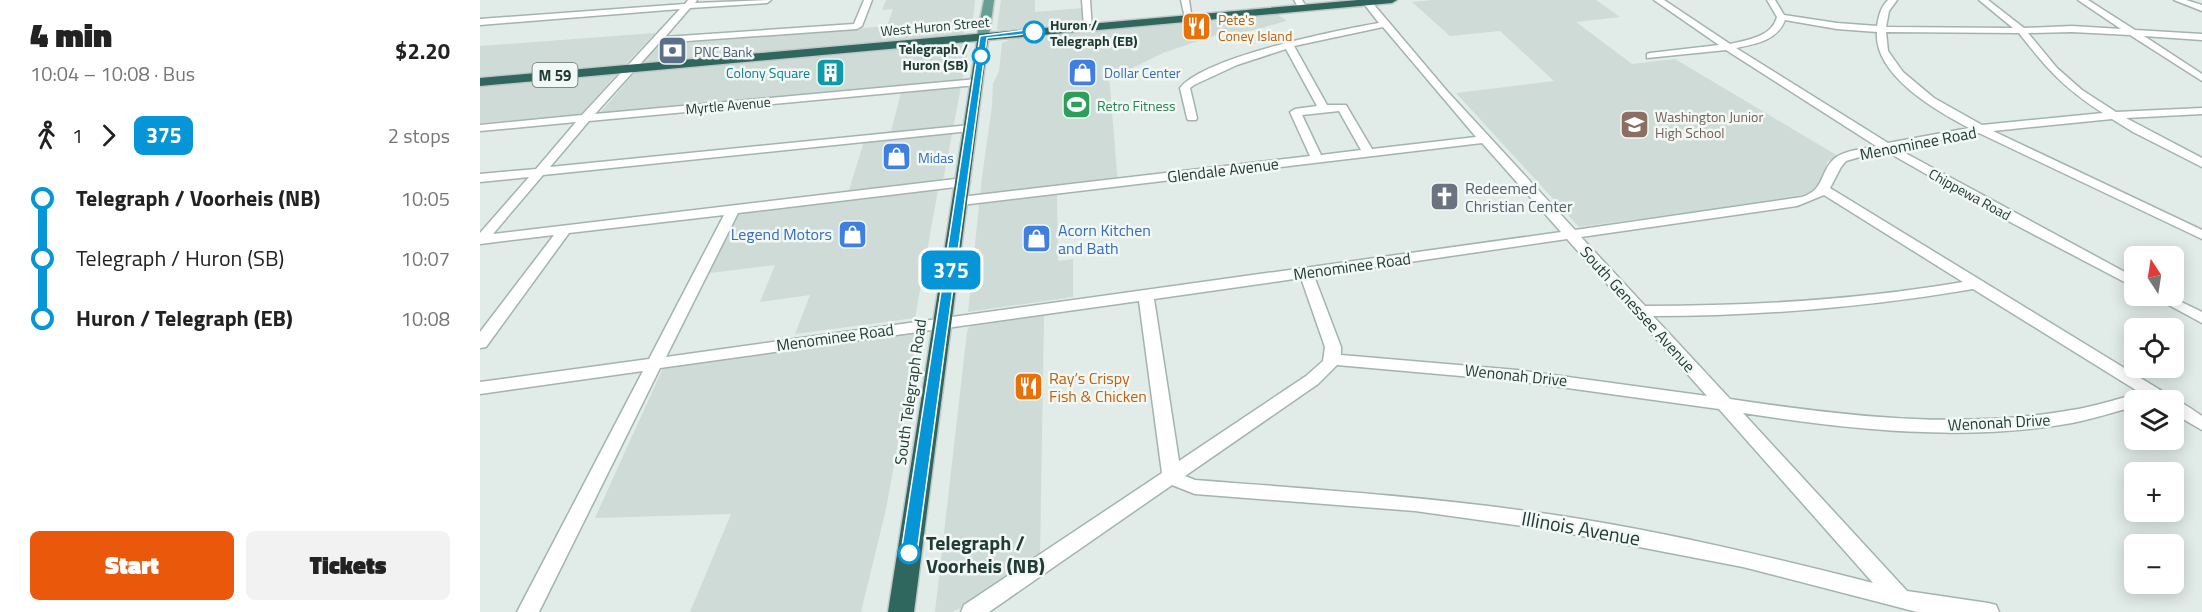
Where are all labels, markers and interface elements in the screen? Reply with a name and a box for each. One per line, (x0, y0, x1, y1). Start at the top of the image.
place label: Pete's Coney Island (1218, 9, 1292, 46)
text: 4 min (30, 10, 112, 60)
street label: West Huron Street (880, 11, 990, 41)
restaurant icon: Pete's Coney Island (1181, 11, 1213, 43)
place label: Huron / Telegraph (EB) (1050, 14, 1138, 51)
marker: Huron / Telegraph (EB) (1023, 21, 1045, 43)
text: $2.20 (395, 34, 450, 68)
bank icon: PNC Bank (657, 35, 689, 67)
place label: Telegraph / Huron (SB) (899, 38, 968, 75)
place label: PNC Bank (694, 41, 753, 62)
marker: Telegraph / Huron (SB) (972, 47, 990, 65)
building icon: Colony Square (815, 56, 847, 88)
shop icon: Dollar Center (1067, 56, 1099, 88)
text: 10:04 – 10:08 · Bus (30, 58, 195, 89)
place label: Colony Square (726, 62, 810, 83)
place label: Dollar Center (1104, 62, 1181, 83)
road number: M 59 (532, 63, 578, 87)
sports icon: Retro Fitness (1060, 89, 1092, 121)
street label: Myrtle Avenue (685, 91, 771, 119)
place label: Retro Fitness (1097, 95, 1176, 116)
place label: Washington Junior High School (1655, 106, 1763, 143)
school or university icon: Washington Junior High School (1618, 108, 1650, 140)
icon: walk (30, 119, 63, 152)
icon: forward (92, 119, 125, 152)
text: 375 (146, 119, 181, 151)
text: 1 (72, 120, 83, 151)
text: 2 stops (388, 120, 450, 151)
street label: Menominee Road (1858, 120, 1978, 166)
shop icon: Midas (881, 141, 913, 173)
place label: Midas (918, 147, 954, 168)
street label: Glendale Avenue (1166, 151, 1280, 189)
street label: Chippewa Road (1925, 163, 2015, 225)
place label: Redeemed Christian Center (1465, 176, 1573, 218)
text: Telegraph / Voorheis (NB) (76, 181, 320, 215)
church icon: Redeemed Christian Center (1428, 181, 1460, 213)
text: 10:05 (401, 183, 450, 214)
shop icon: Legend Motors (837, 218, 869, 250)
place label: Acorn Kitchen and Bath (1058, 218, 1151, 260)
place label: Legend Motors (731, 222, 832, 246)
shop icon: Acorn Kitchen and Bath (1021, 223, 1053, 255)
text: Telegraph / Huron (SB) (76, 241, 284, 275)
street label: South Genessee Avenue (1575, 241, 1701, 377)
text: 10:07 (401, 243, 450, 274)
street label: Menominee Road (1292, 246, 1412, 286)
north arrow (2124, 246, 2184, 306)
map controls (2124, 246, 2184, 594)
line badge: 375 (916, 250, 986, 290)
text: 375 (933, 254, 969, 286)
text: Huron / Telegraph (EB) (76, 301, 293, 335)
text: 10:08 (401, 303, 450, 334)
street label: Menominee Road (775, 317, 895, 357)
street label: South Telegraph Road (888, 317, 932, 467)
button: locate (2124, 318, 2184, 378)
street label: Wenonah Drive (1464, 358, 1568, 392)
place label: Ray’s Crispy Fish & Chicken (1049, 366, 1147, 408)
restaurant icon: Ray’s Crispy Fish & Chicken (1012, 371, 1044, 403)
button: layers (2124, 390, 2184, 450)
street label: Wenonah Drive (1947, 407, 2051, 437)
button: + (2124, 462, 2184, 522)
street label: Illinois Avenue (1519, 502, 1643, 554)
place label: Telegraph / Voorheis (NB) (926, 527, 1045, 581)
button: Start (30, 531, 234, 600)
button: Tickets (246, 531, 450, 600)
button: − (2124, 534, 2184, 594)
marker: Telegraph / Voorheis (NB) (898, 542, 920, 564)

